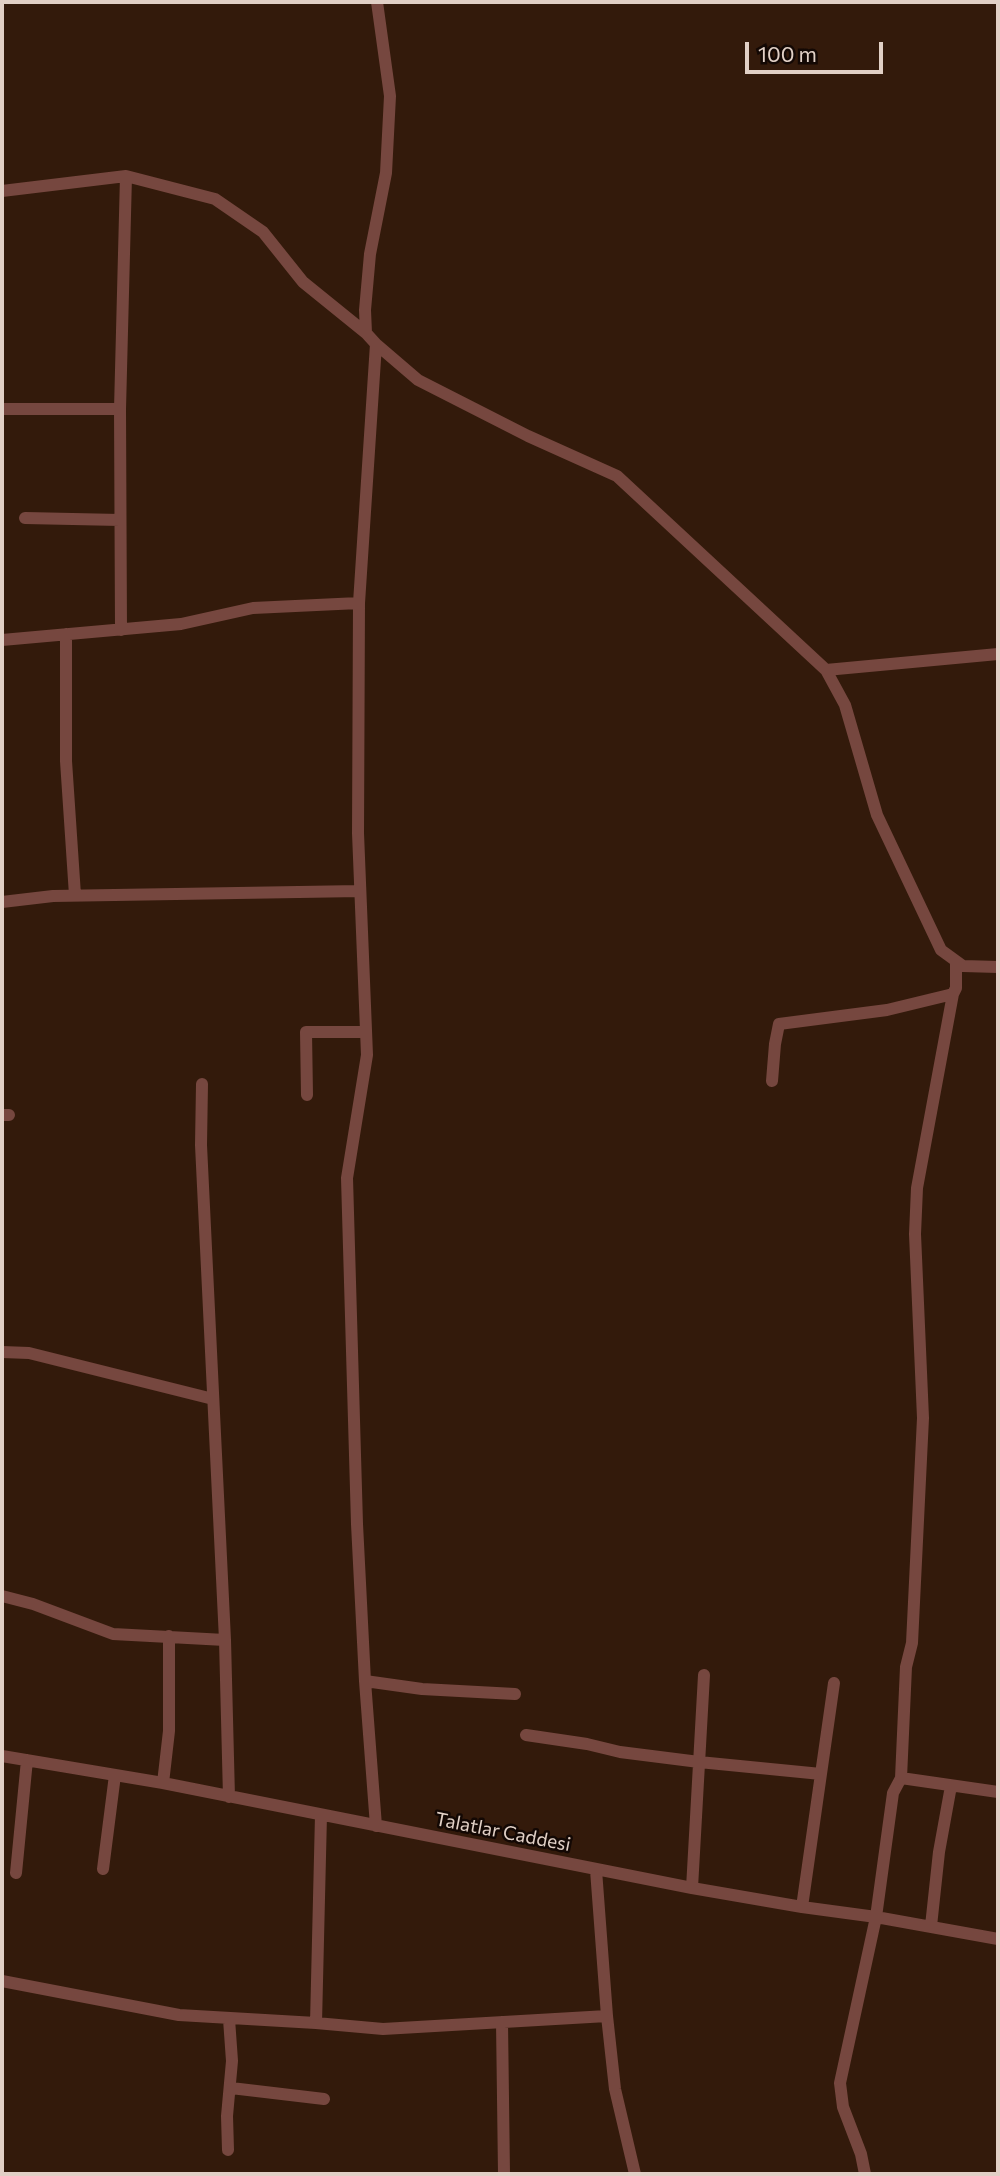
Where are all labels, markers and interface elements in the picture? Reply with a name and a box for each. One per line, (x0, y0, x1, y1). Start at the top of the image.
scale bar (748, 28, 886, 72)
text: 100 m (758, 41, 817, 66)
street label: Talatlar Caddesi (433, 1808, 573, 1856)

